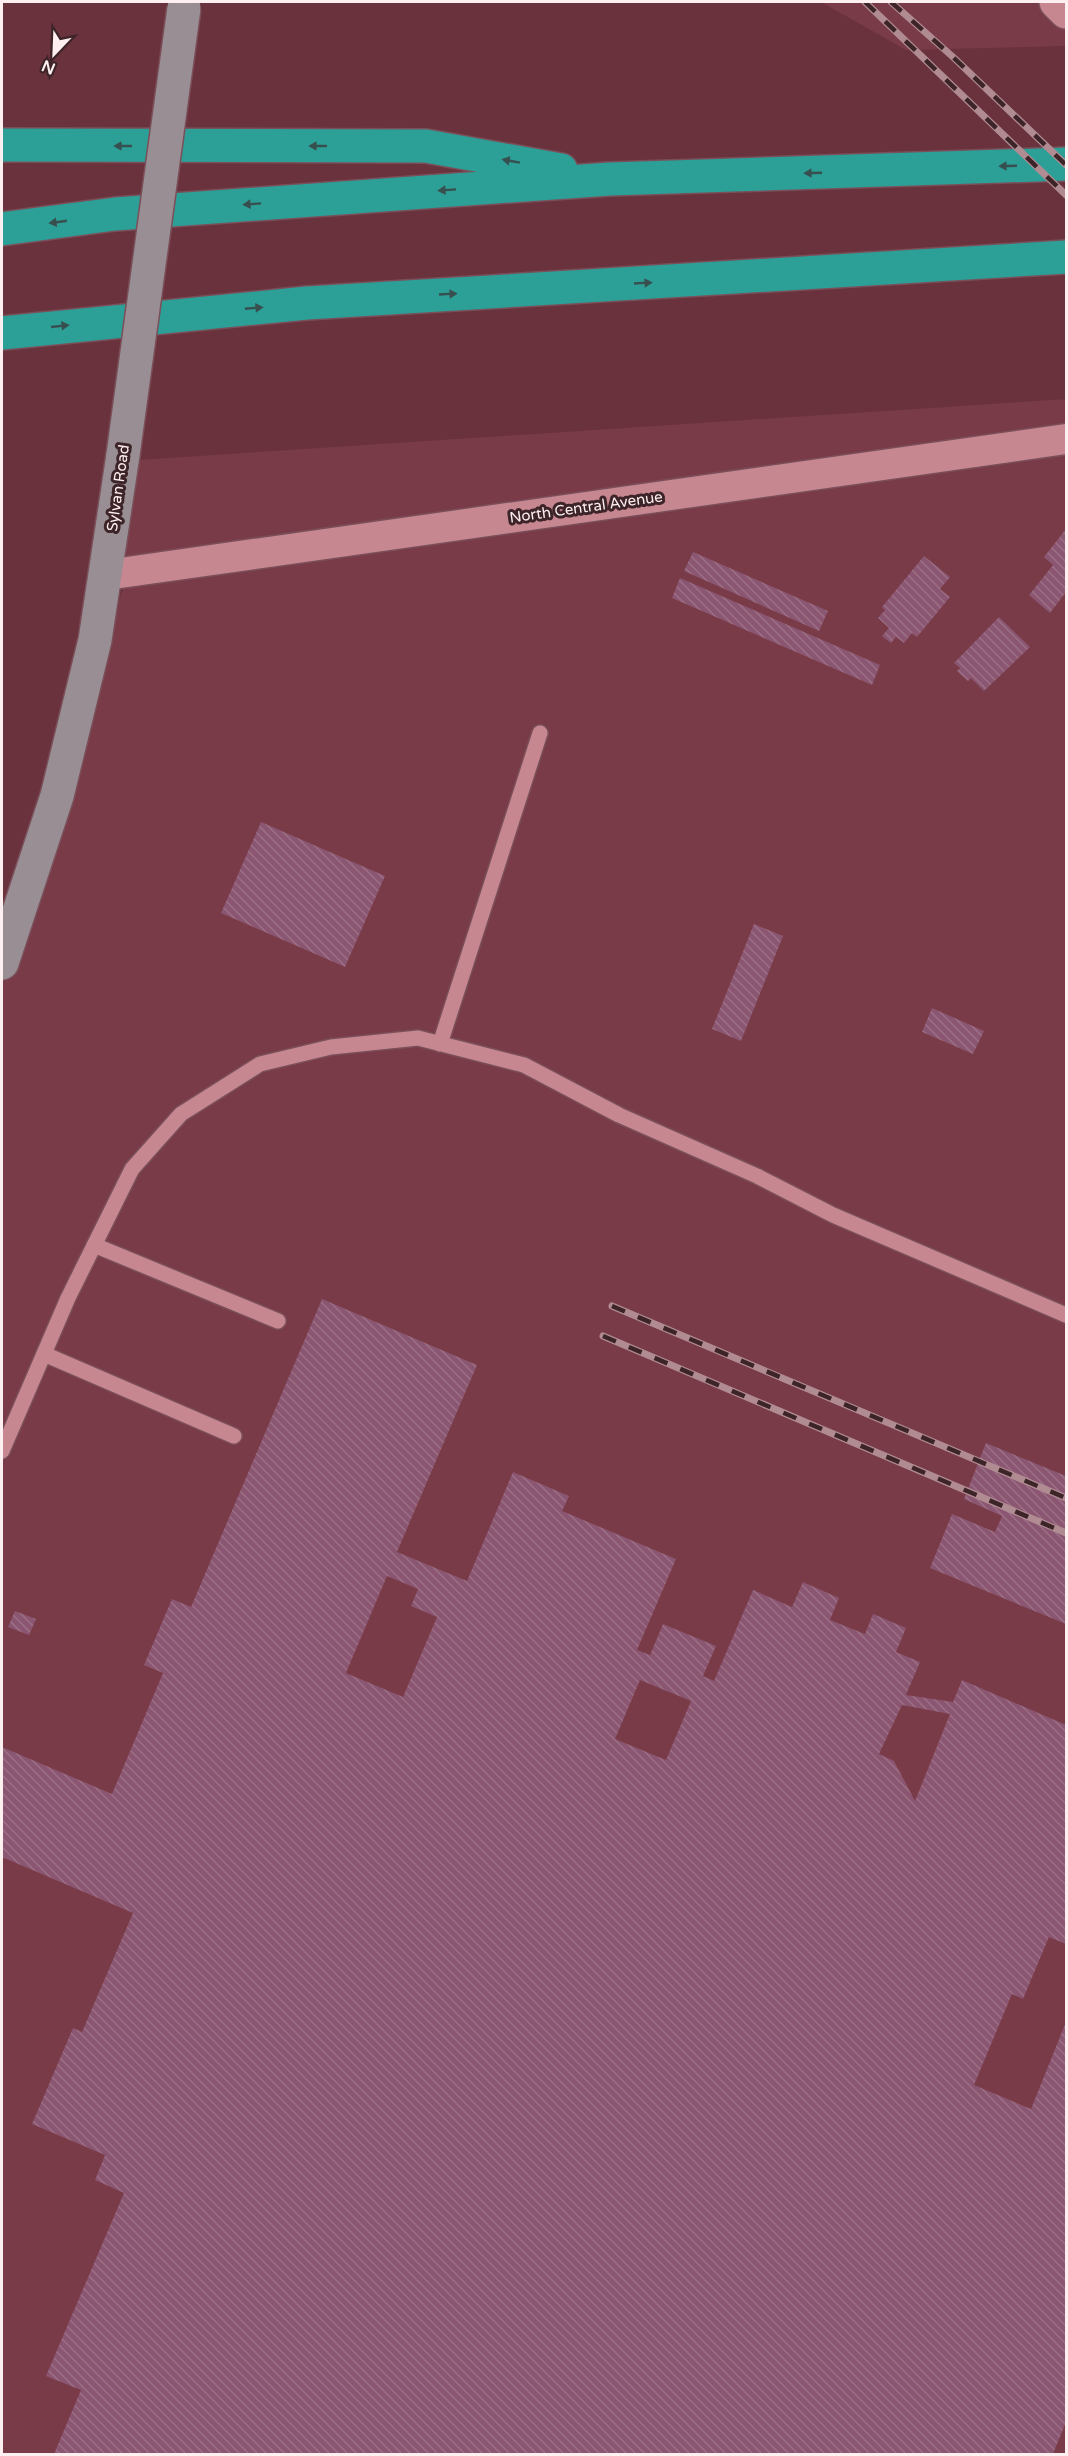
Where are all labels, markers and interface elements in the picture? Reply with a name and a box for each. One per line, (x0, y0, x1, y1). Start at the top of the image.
north arrow (24, 24, 84, 84)
text: N (39, 55, 58, 79)
one-way arrow (113, 141, 132, 151)
one-way arrow (308, 141, 327, 151)
one-way arrow (501, 156, 520, 165)
one-way arrow (999, 161, 1018, 170)
one-way arrow (804, 168, 823, 177)
one-way arrow (437, 186, 456, 195)
one-way arrow (243, 199, 262, 209)
one-way arrow (49, 217, 68, 226)
one-way arrow (633, 278, 652, 287)
one-way arrow (439, 290, 458, 299)
one-way arrow (244, 303, 263, 313)
one-way arrow (50, 321, 69, 331)
street label: Sylvan Road (103, 443, 133, 533)
street label: North Central Avenue (508, 487, 664, 527)

